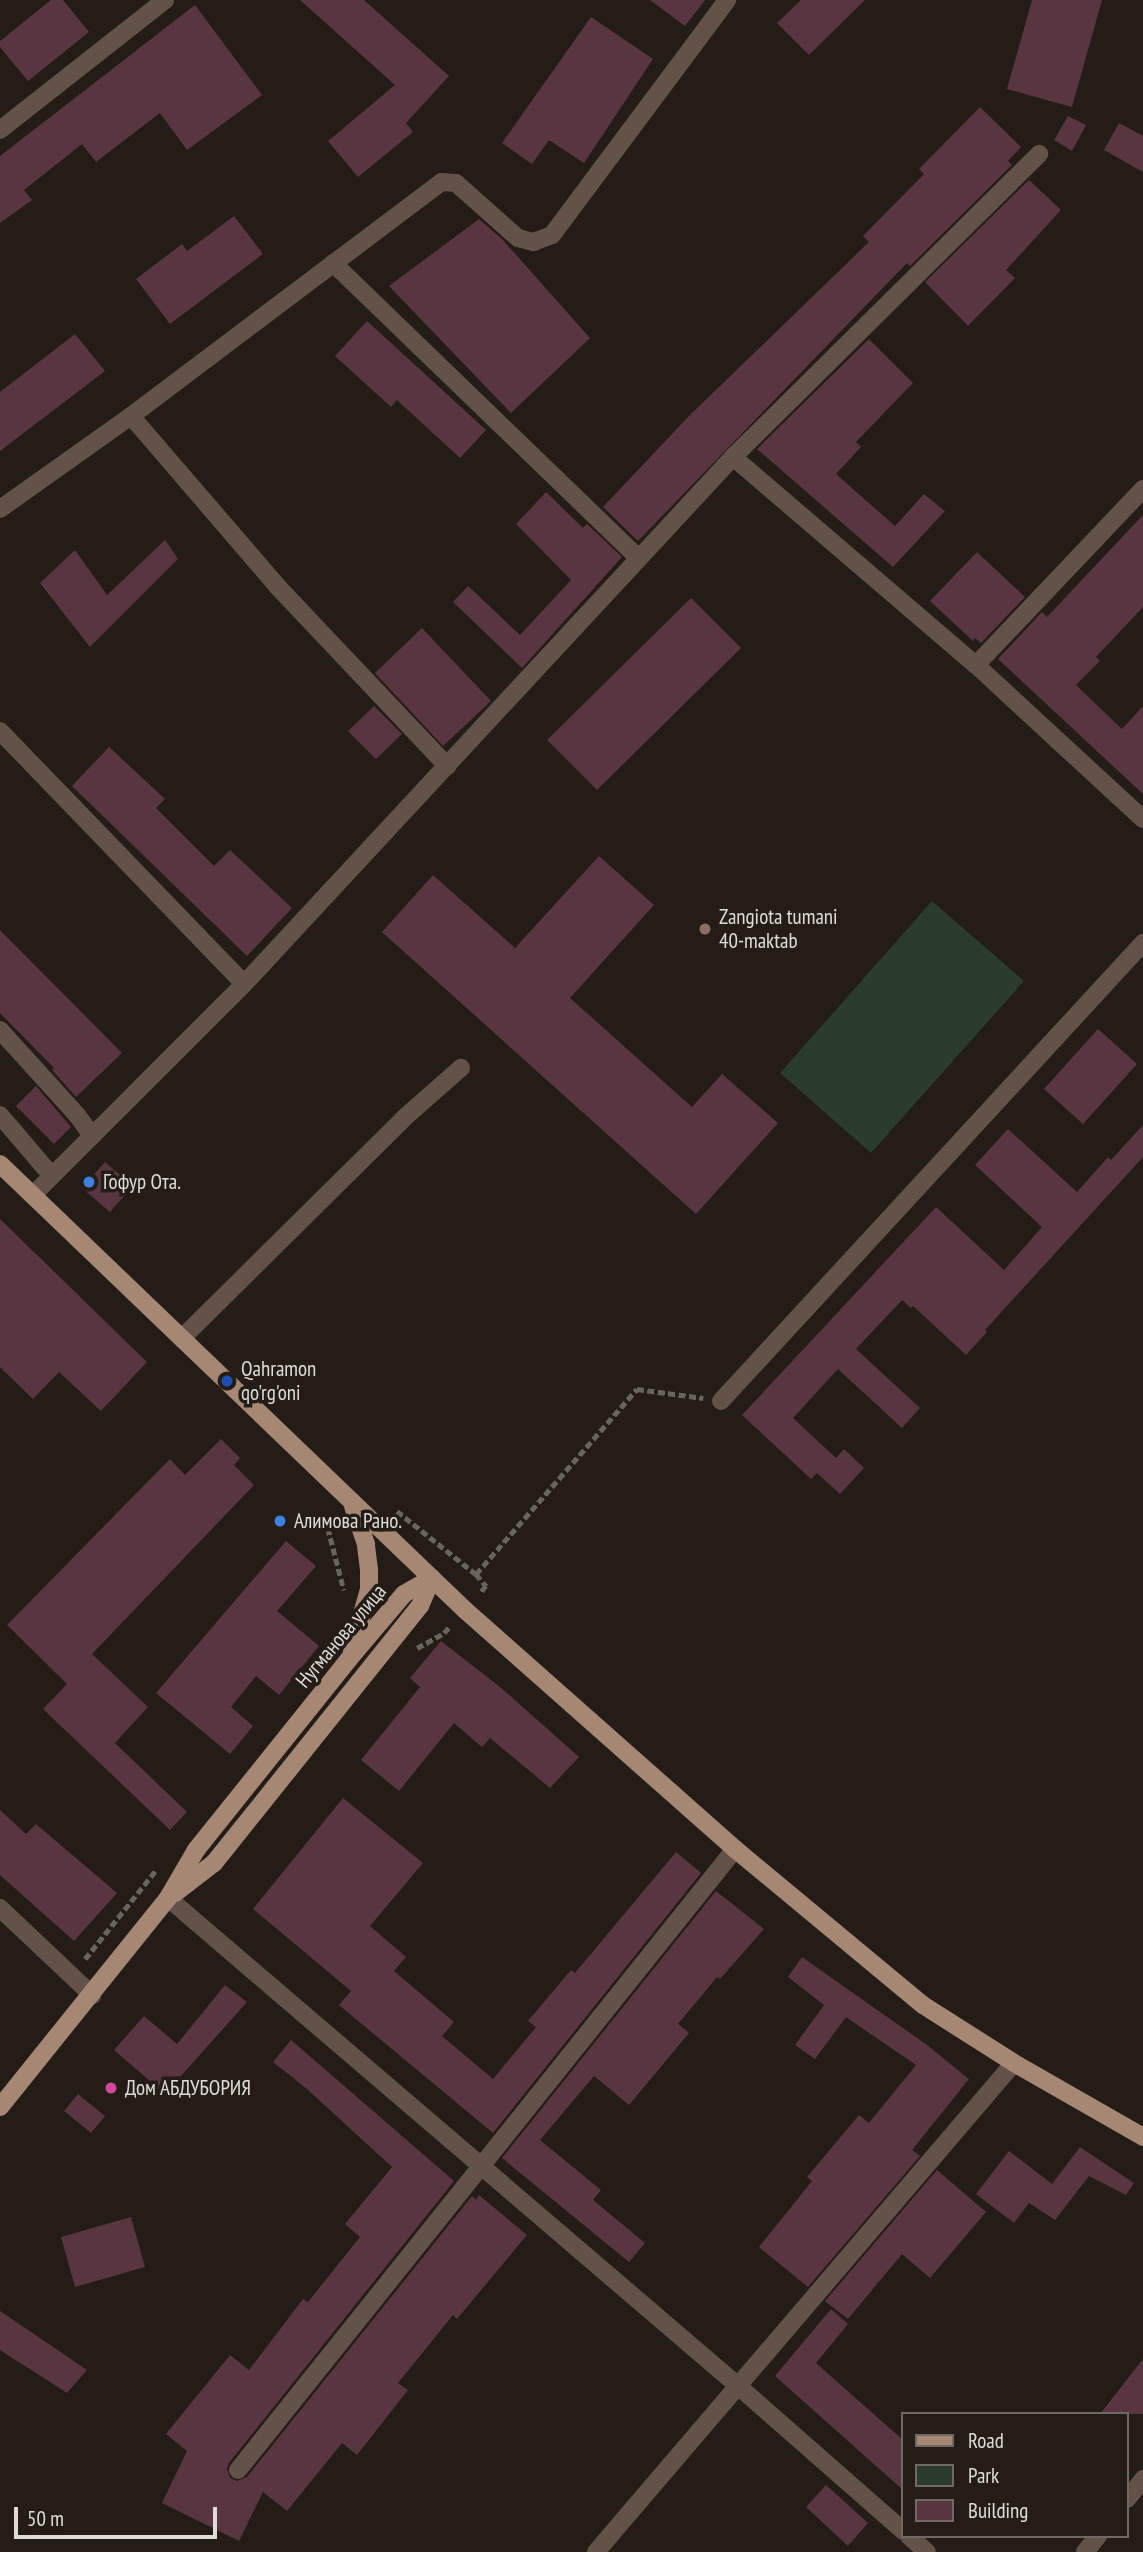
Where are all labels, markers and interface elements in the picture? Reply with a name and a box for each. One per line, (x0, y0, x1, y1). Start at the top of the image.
place label: Zangiota tumani 40-maktab (719, 904, 838, 954)
marker: Zangiota tumani 40-maktab (697, 921, 713, 937)
place label: Гофур Ота. (103, 1169, 181, 1195)
marker: Гофур Ота. (81, 1174, 97, 1190)
place label: Qahramon qo'rg'oni (241, 1356, 316, 1406)
marker: Qahramon qo'rg'oni (219, 1373, 235, 1389)
place label: Алимова Рано. (294, 1508, 402, 1534)
marker: Алимова Рано. (272, 1513, 288, 1529)
street label: Нугманова улица (290, 1579, 392, 1693)
place label: Дом АБДУБОРИЯ (125, 2075, 252, 2101)
marker: Дом АБДУБОРИЯ (103, 2080, 119, 2096)
legend (902, 2412, 1129, 2538)
text: Road (968, 2427, 1004, 2454)
text: Park (968, 2462, 999, 2489)
scale bar (18, 2492, 220, 2536)
text: Building (968, 2497, 1028, 2524)
text: 50 m (27, 2505, 64, 2532)

